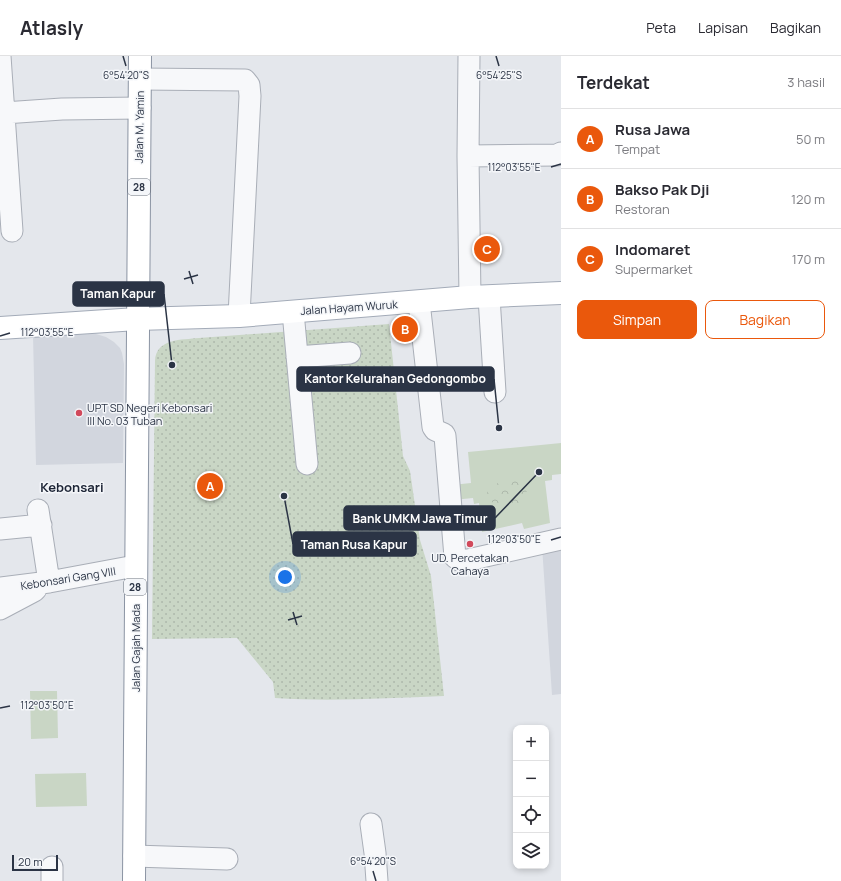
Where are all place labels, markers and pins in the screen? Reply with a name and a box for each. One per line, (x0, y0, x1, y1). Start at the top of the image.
pin: C (474, 234, 500, 264)
callout: Taman Kapur (73, 282, 164, 306)
pin: B (392, 314, 418, 344)
callout: Kantor Kelurahan Gedongombo (297, 367, 494, 391)
place label: UPT SD Negeri Kebonsari III No. 03 Tuban (87, 400, 212, 428)
marker: UPT SD Negeri Kebonsari III No. 03 Tuban (74, 408, 84, 418)
pin: A (197, 471, 223, 501)
callout: Bank UMKM Jawa Timur (344, 506, 495, 530)
callout: Taman Rusa Kapur (293, 532, 416, 556)
marker: UD. Percetakan Cahaya (465, 539, 475, 549)
place label: UD. Percetakan Cahaya (431, 550, 509, 578)

